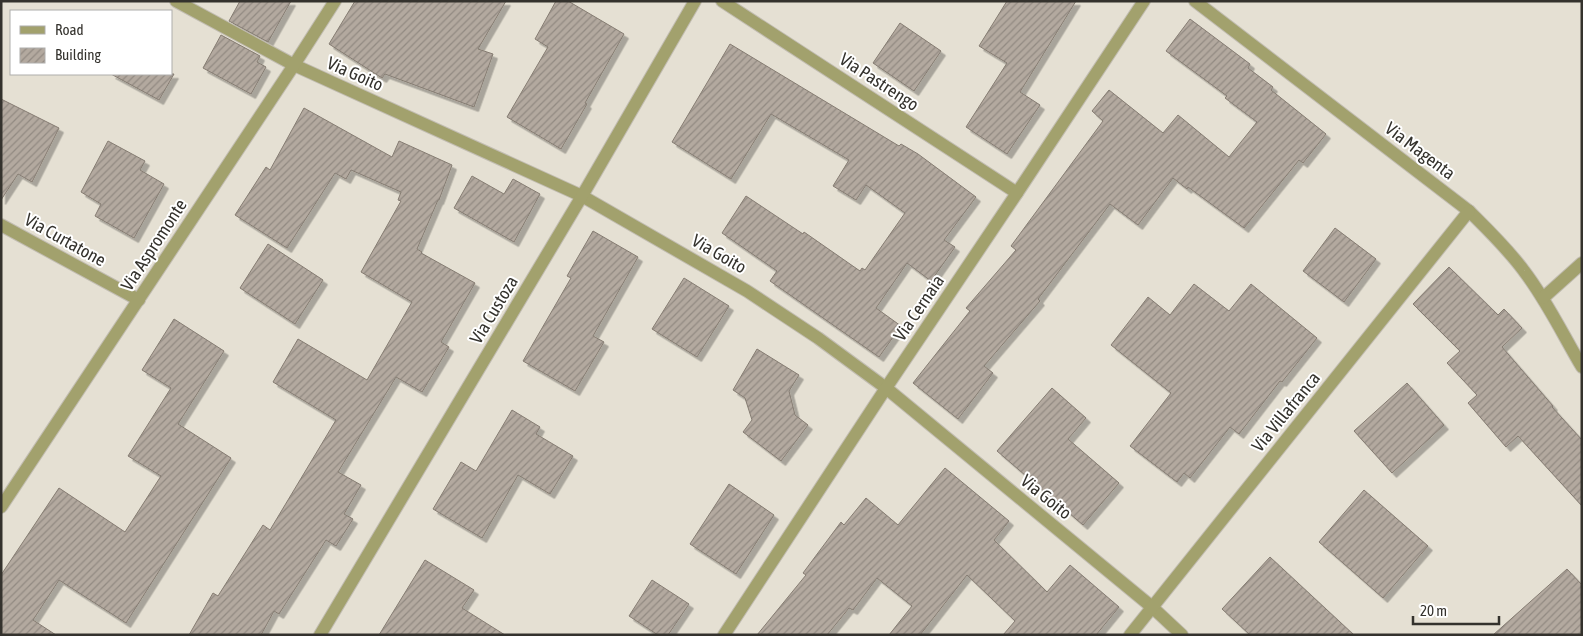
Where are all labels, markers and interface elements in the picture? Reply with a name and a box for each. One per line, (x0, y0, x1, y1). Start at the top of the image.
legend (10, 10, 172, 75)
text: Road (55, 21, 84, 38)
text: Building (55, 46, 101, 63)
street label: Via Pastrengo (836, 48, 923, 115)
street label: Via Goito (324, 52, 387, 95)
street label: Via Magenta (1381, 118, 1459, 184)
street label: Via Aspromonte (116, 195, 191, 294)
street label: Via Curtatone (21, 209, 110, 270)
street label: Via Goito (688, 230, 750, 278)
street label: Via Cernaia (889, 271, 948, 345)
street label: Via Custoza (465, 272, 522, 347)
street label: Via Villafranca (1247, 367, 1324, 456)
street label: Via Goito (1017, 470, 1076, 523)
scale bar (1413, 594, 1499, 626)
text: 20 m (1420, 602, 1447, 619)

